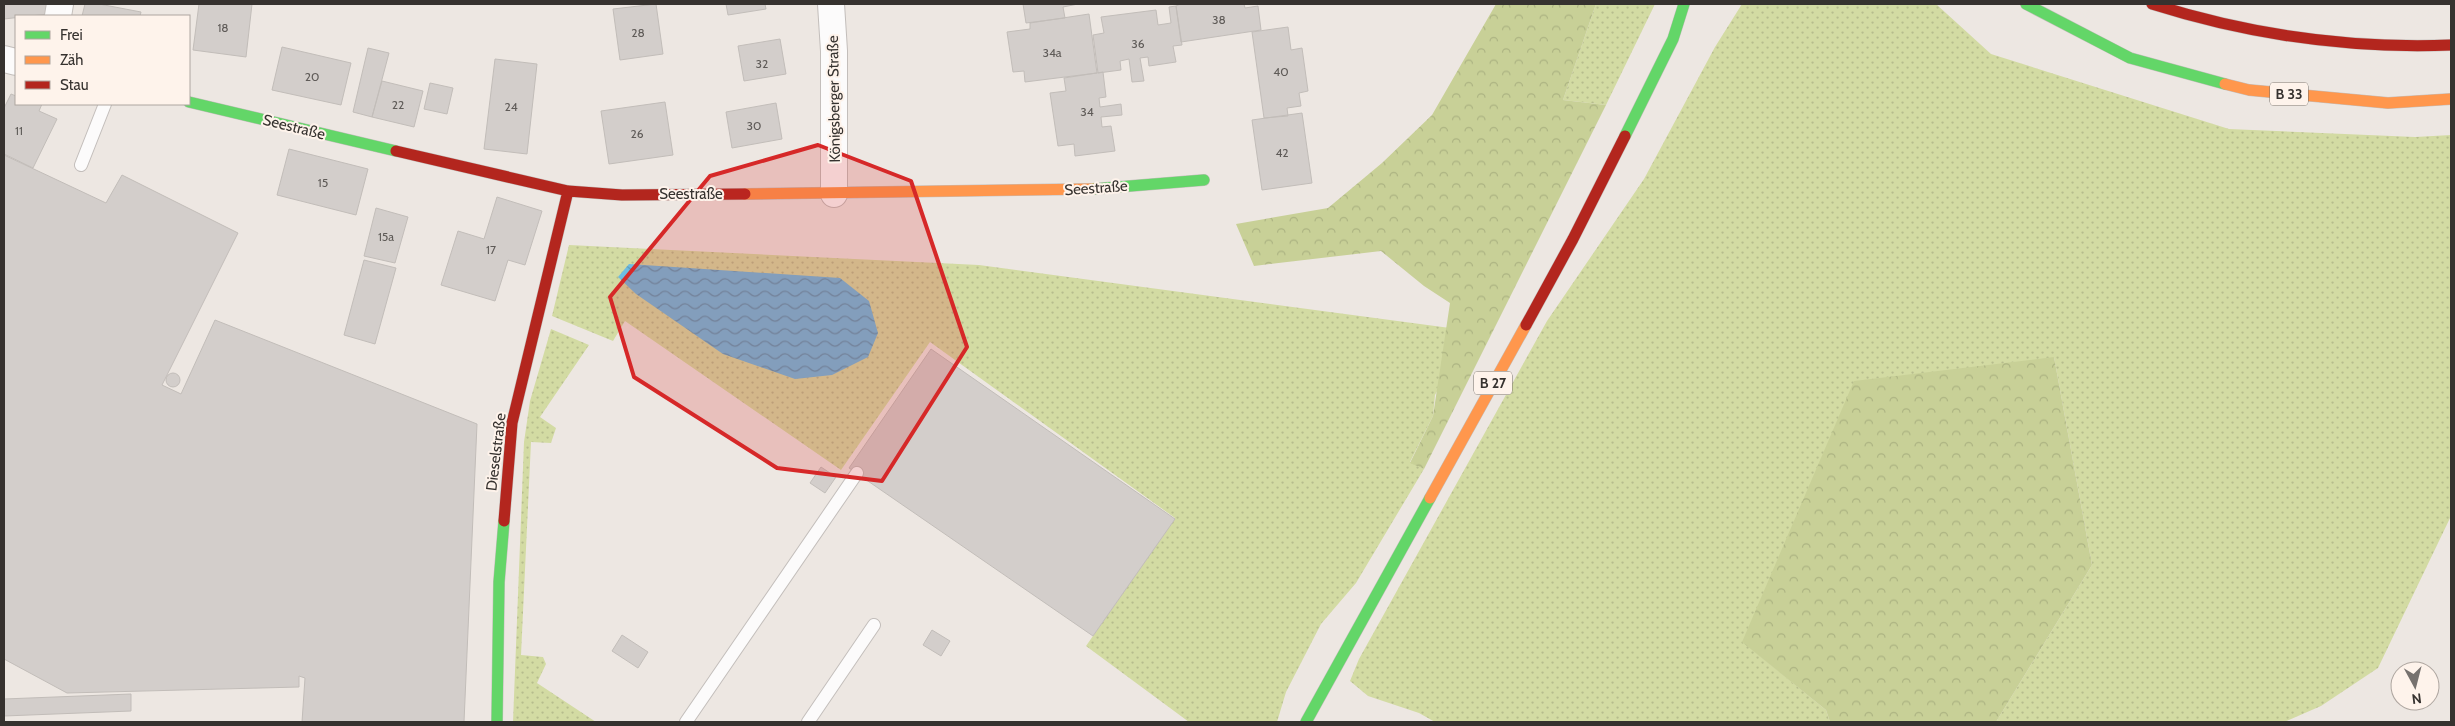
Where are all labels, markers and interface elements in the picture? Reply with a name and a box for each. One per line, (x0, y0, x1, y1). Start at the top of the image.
house number: 38 (1212, 12, 1226, 27)
legend (15, 15, 190, 105)
house number: 18 (217, 20, 229, 35)
house number: 28 (631, 25, 645, 40)
text: Frei (60, 26, 83, 44)
street label: Königsberger Straße (824, 35, 844, 163)
house number: 36 (1131, 36, 1145, 51)
house number: 34a (1042, 45, 1062, 60)
text: Zäh (60, 51, 83, 69)
house number: 32 (756, 56, 768, 71)
house number: 40 (1273, 64, 1289, 79)
house number: 20 (305, 69, 319, 84)
text: Stau (60, 76, 89, 94)
road number: B 33 (2270, 82, 2308, 106)
house number: 22 (392, 97, 404, 112)
house number: 24 (504, 99, 518, 114)
house number: 34 (1080, 104, 1094, 119)
street label: Seestraße (261, 111, 327, 143)
house number: 30 (747, 118, 761, 133)
house number: 11 (15, 123, 23, 138)
house number: 26 (630, 126, 644, 141)
house number: 42 (1275, 145, 1289, 160)
house number: 15 (318, 175, 328, 190)
street label: Seestraße (1064, 177, 1129, 199)
street label: Seestraße (659, 185, 723, 203)
house number: 15a (378, 229, 394, 244)
house number: 17 (486, 242, 496, 257)
road number: B 27 (1474, 372, 1512, 394)
street label: Dieselstraße (482, 412, 510, 492)
north arrow (2390, 661, 2440, 711)
text: N (2411, 689, 2423, 708)

